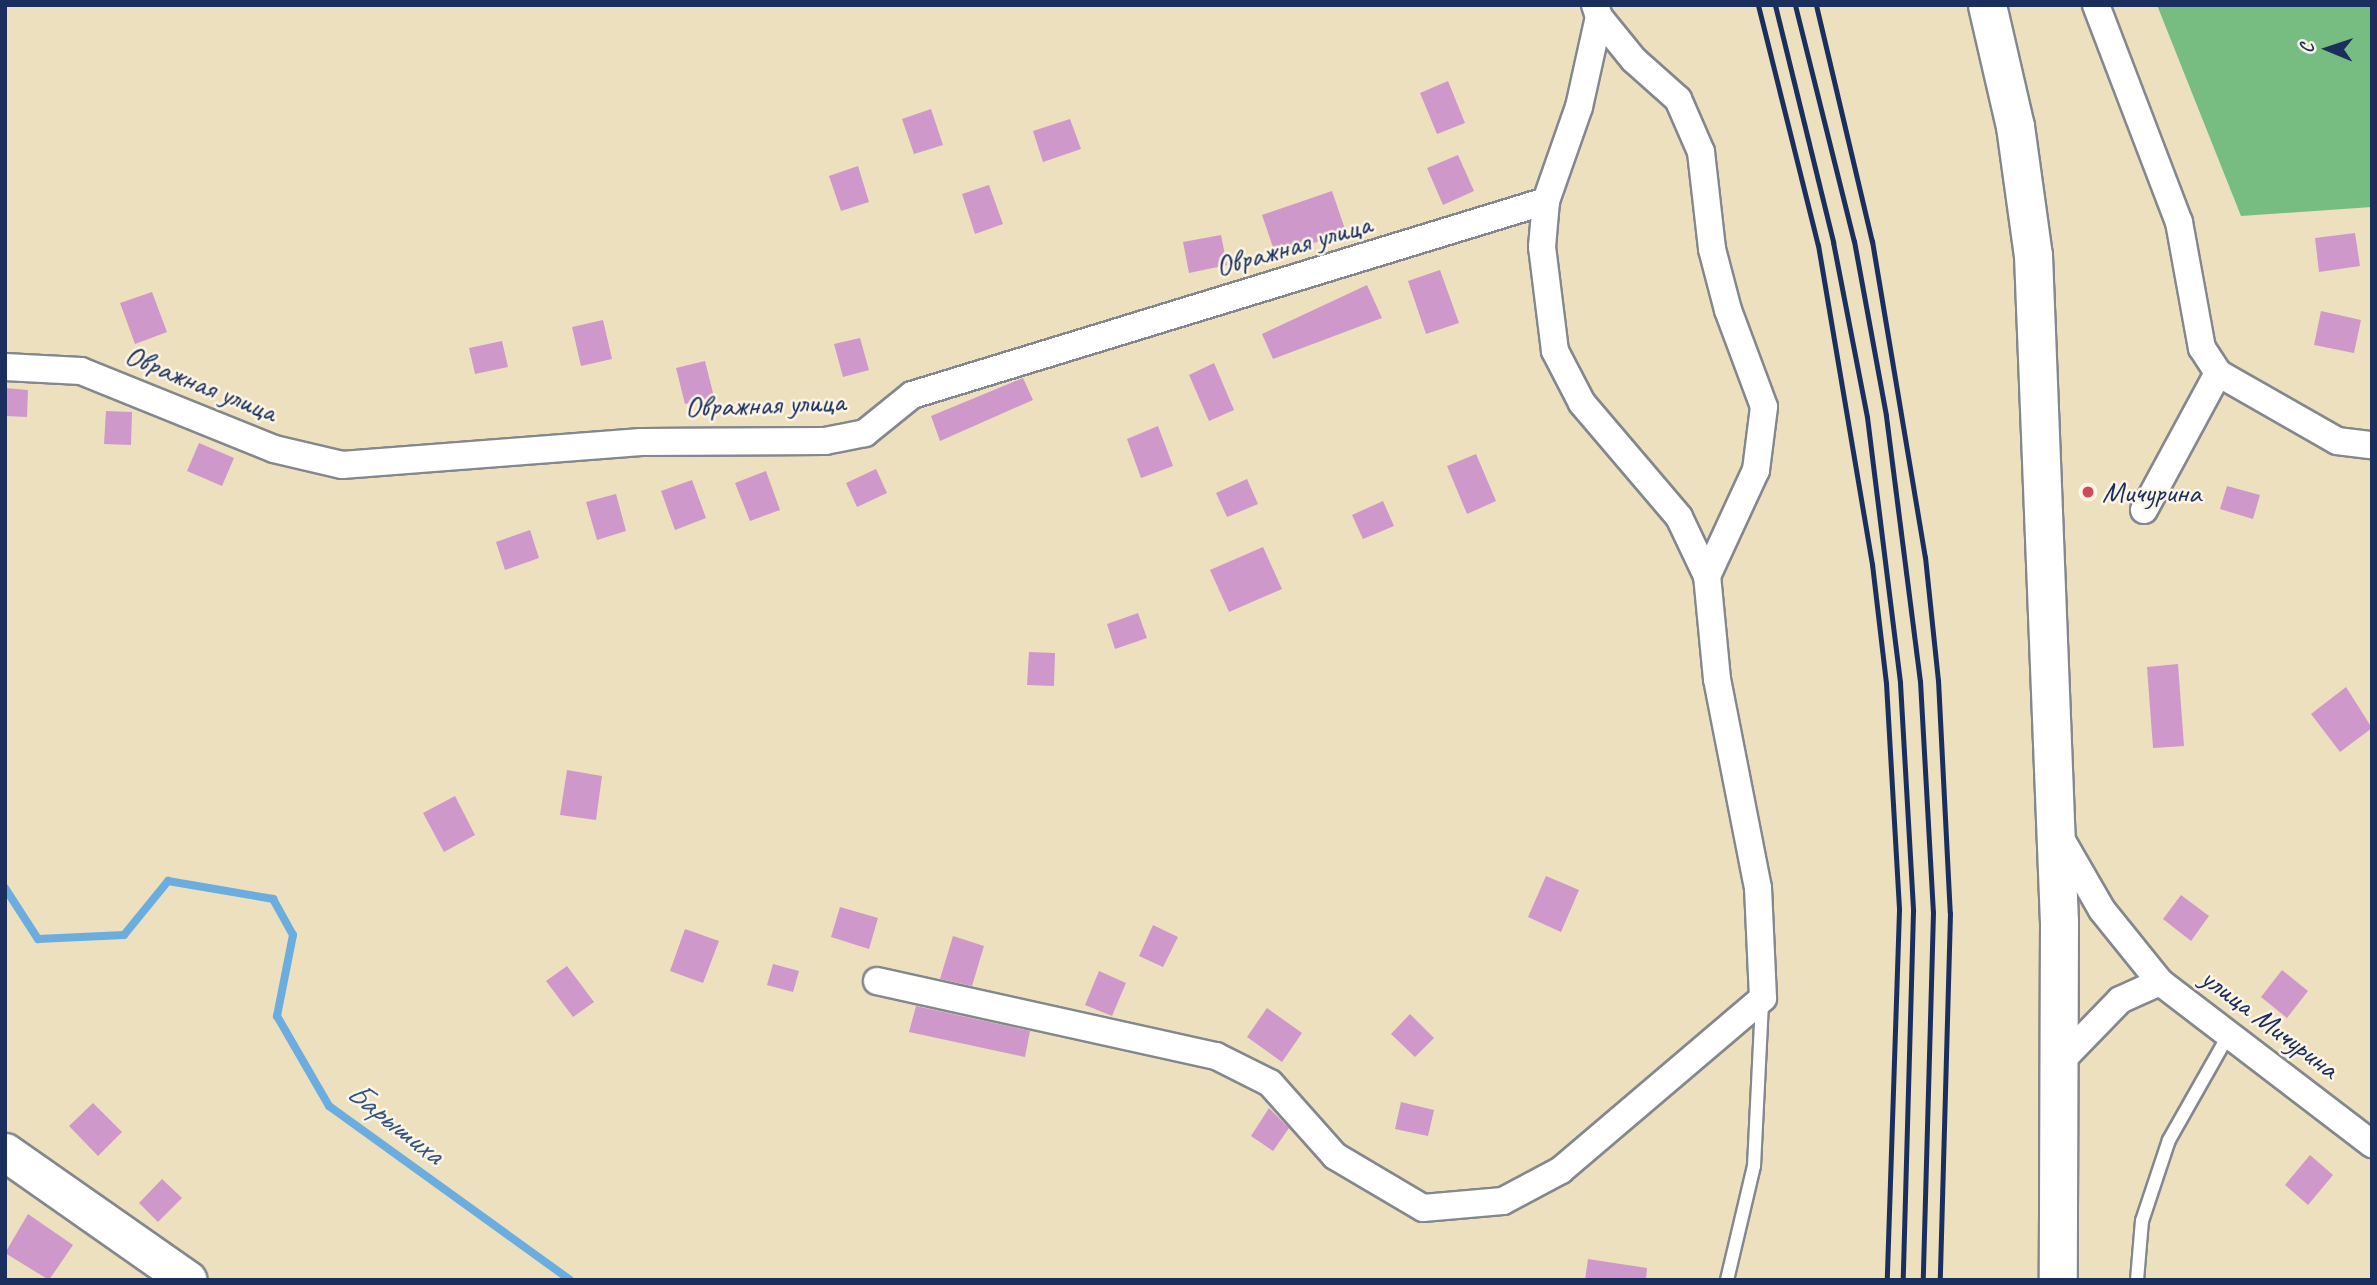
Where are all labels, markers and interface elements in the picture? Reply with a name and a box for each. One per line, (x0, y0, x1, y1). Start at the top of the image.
north arrow (2293, 14, 2363, 84)
text: С (2295, 43, 2319, 53)
street label: Овражная улица (1210, 205, 1376, 285)
street label: Овражная улица (119, 336, 283, 430)
street label: Овражная улица (684, 383, 846, 425)
place label: Мичурина (2102, 474, 2201, 510)
marker: Мичурина (2080, 484, 2096, 500)
street label: улица Мичурина (2194, 959, 2346, 1087)
water label: Барышиха (339, 1073, 451, 1173)

